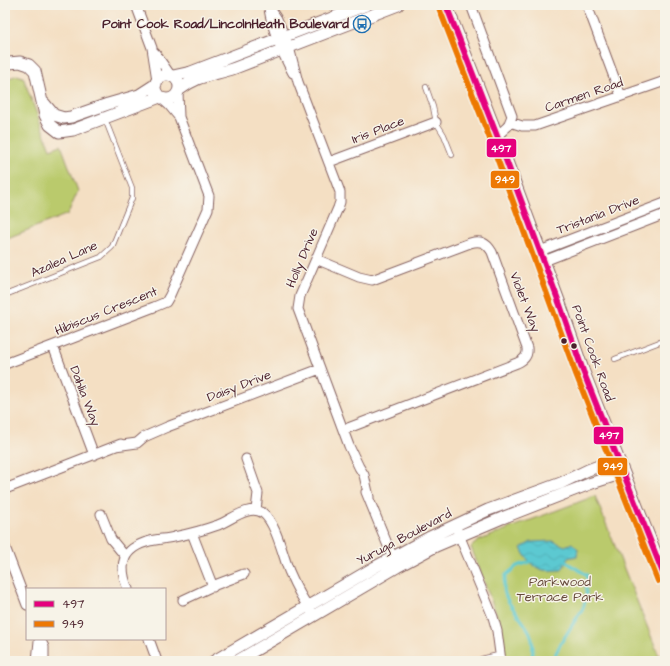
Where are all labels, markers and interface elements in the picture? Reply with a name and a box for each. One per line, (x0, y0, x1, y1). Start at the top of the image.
bus stop icon: Point Cook Road/LincolnHeath Boulevard (352, 14, 372, 34)
place label: Point Cook Road/LincolnHeath Boulevard (102, 15, 349, 33)
street label: Carmen Road (542, 73, 626, 117)
street label: Iris Place (349, 112, 407, 148)
line badge: 497 (486, 138, 517, 158)
text: 497 (491, 141, 511, 156)
line badge: 949 (490, 170, 520, 189)
text: 949 (495, 172, 515, 187)
street label: Tristania Drive (554, 191, 642, 239)
street label: Holly Drive (281, 226, 324, 291)
street label: Azalea Lane (28, 236, 100, 282)
street label: Violet Way (504, 269, 545, 335)
street label: Hibiscus Crescent (52, 282, 161, 340)
street label: Point Cook Road (567, 302, 619, 404)
unlabelled marker (559, 336, 569, 346)
unlabelled marker (569, 341, 579, 351)
street label: Dahlia Way (64, 363, 105, 429)
street label: Daisy Drive (204, 366, 274, 407)
line badge: 497 (593, 426, 624, 445)
text: 497 (599, 428, 619, 443)
line badge: 949 (597, 457, 628, 476)
text: 949 (603, 459, 623, 474)
street label: Yuruga Boulevard (353, 504, 455, 571)
park label: Parkwood Terrace Park (517, 573, 603, 606)
legend (26, 588, 166, 640)
text: 497 (62, 596, 85, 613)
text: 949 (62, 616, 84, 633)

